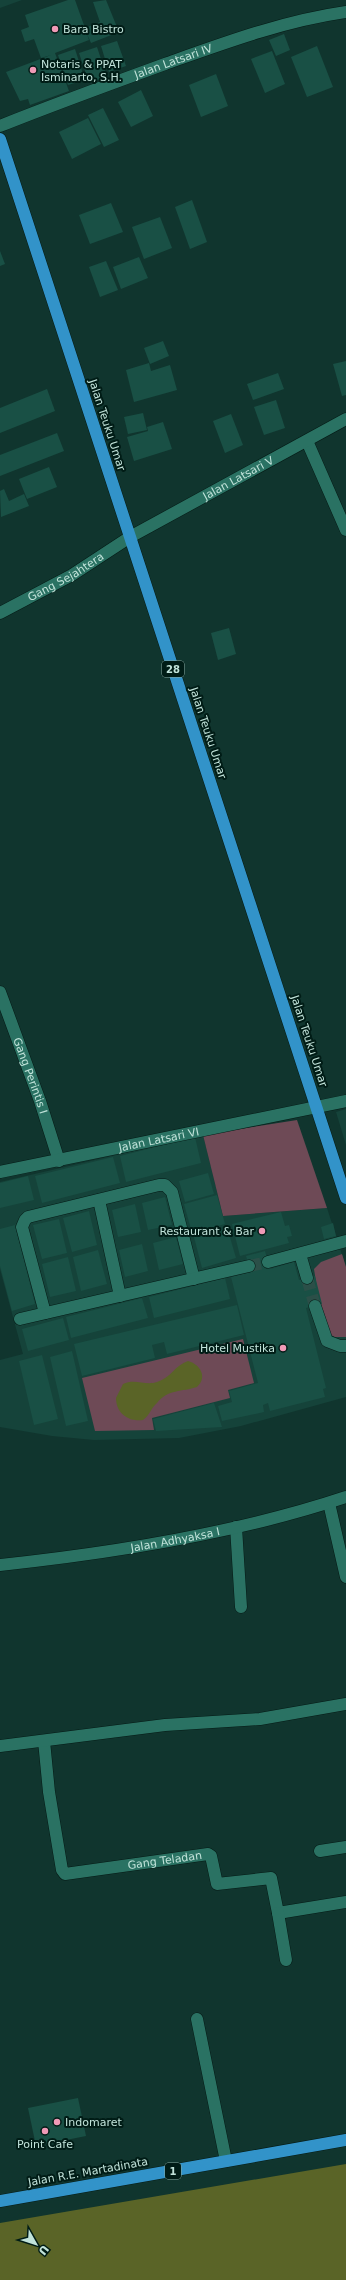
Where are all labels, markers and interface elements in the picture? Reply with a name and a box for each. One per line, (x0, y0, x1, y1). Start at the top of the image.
place label: Bara Bistro (63, 23, 124, 36)
marker: Bara Bistro (50, 24, 60, 34)
street label: Jalan Latsari IV (132, 41, 214, 81)
place label: Notaris & PPAT Isminarto, S.H. (41, 58, 122, 84)
marker: Notaris & PPAT Isminarto, S.H. (28, 65, 38, 75)
street label: Jalan Teuku Umar (86, 377, 128, 473)
street label: Jalan Latsari V (200, 453, 276, 503)
street label: Gang Sejahtera (25, 550, 106, 604)
road number: 28 (162, 661, 184, 677)
street label: Jalan Teuku Umar (187, 685, 229, 781)
street label: Jalan Teuku Umar (288, 993, 330, 1089)
street label: Gang Perintis I (11, 1036, 50, 1115)
street label: Jalan Latsari VI (116, 1125, 200, 1154)
place label: Restaurant & Bar (159, 1225, 254, 1238)
marker: Restaurant & Bar (257, 1226, 267, 1236)
place label: Hotel Mustika (200, 1342, 275, 1355)
marker: Hotel Mustika (278, 1343, 288, 1353)
street label: Jalan Adhyaksa I (129, 1525, 221, 1554)
street label: Gang Teladan (127, 1848, 203, 1872)
place label: Indomaret (65, 2116, 122, 2129)
marker: Indomaret (52, 2117, 62, 2127)
marker: Point Cafe (40, 2126, 50, 2136)
place label: Point Cafe (17, 2138, 73, 2151)
street label: Jalan R.E. Martadinata (26, 2155, 149, 2189)
road number: 1 (165, 2163, 181, 2179)
north arrow (16, 2224, 56, 2264)
text: U (36, 2242, 51, 2258)

